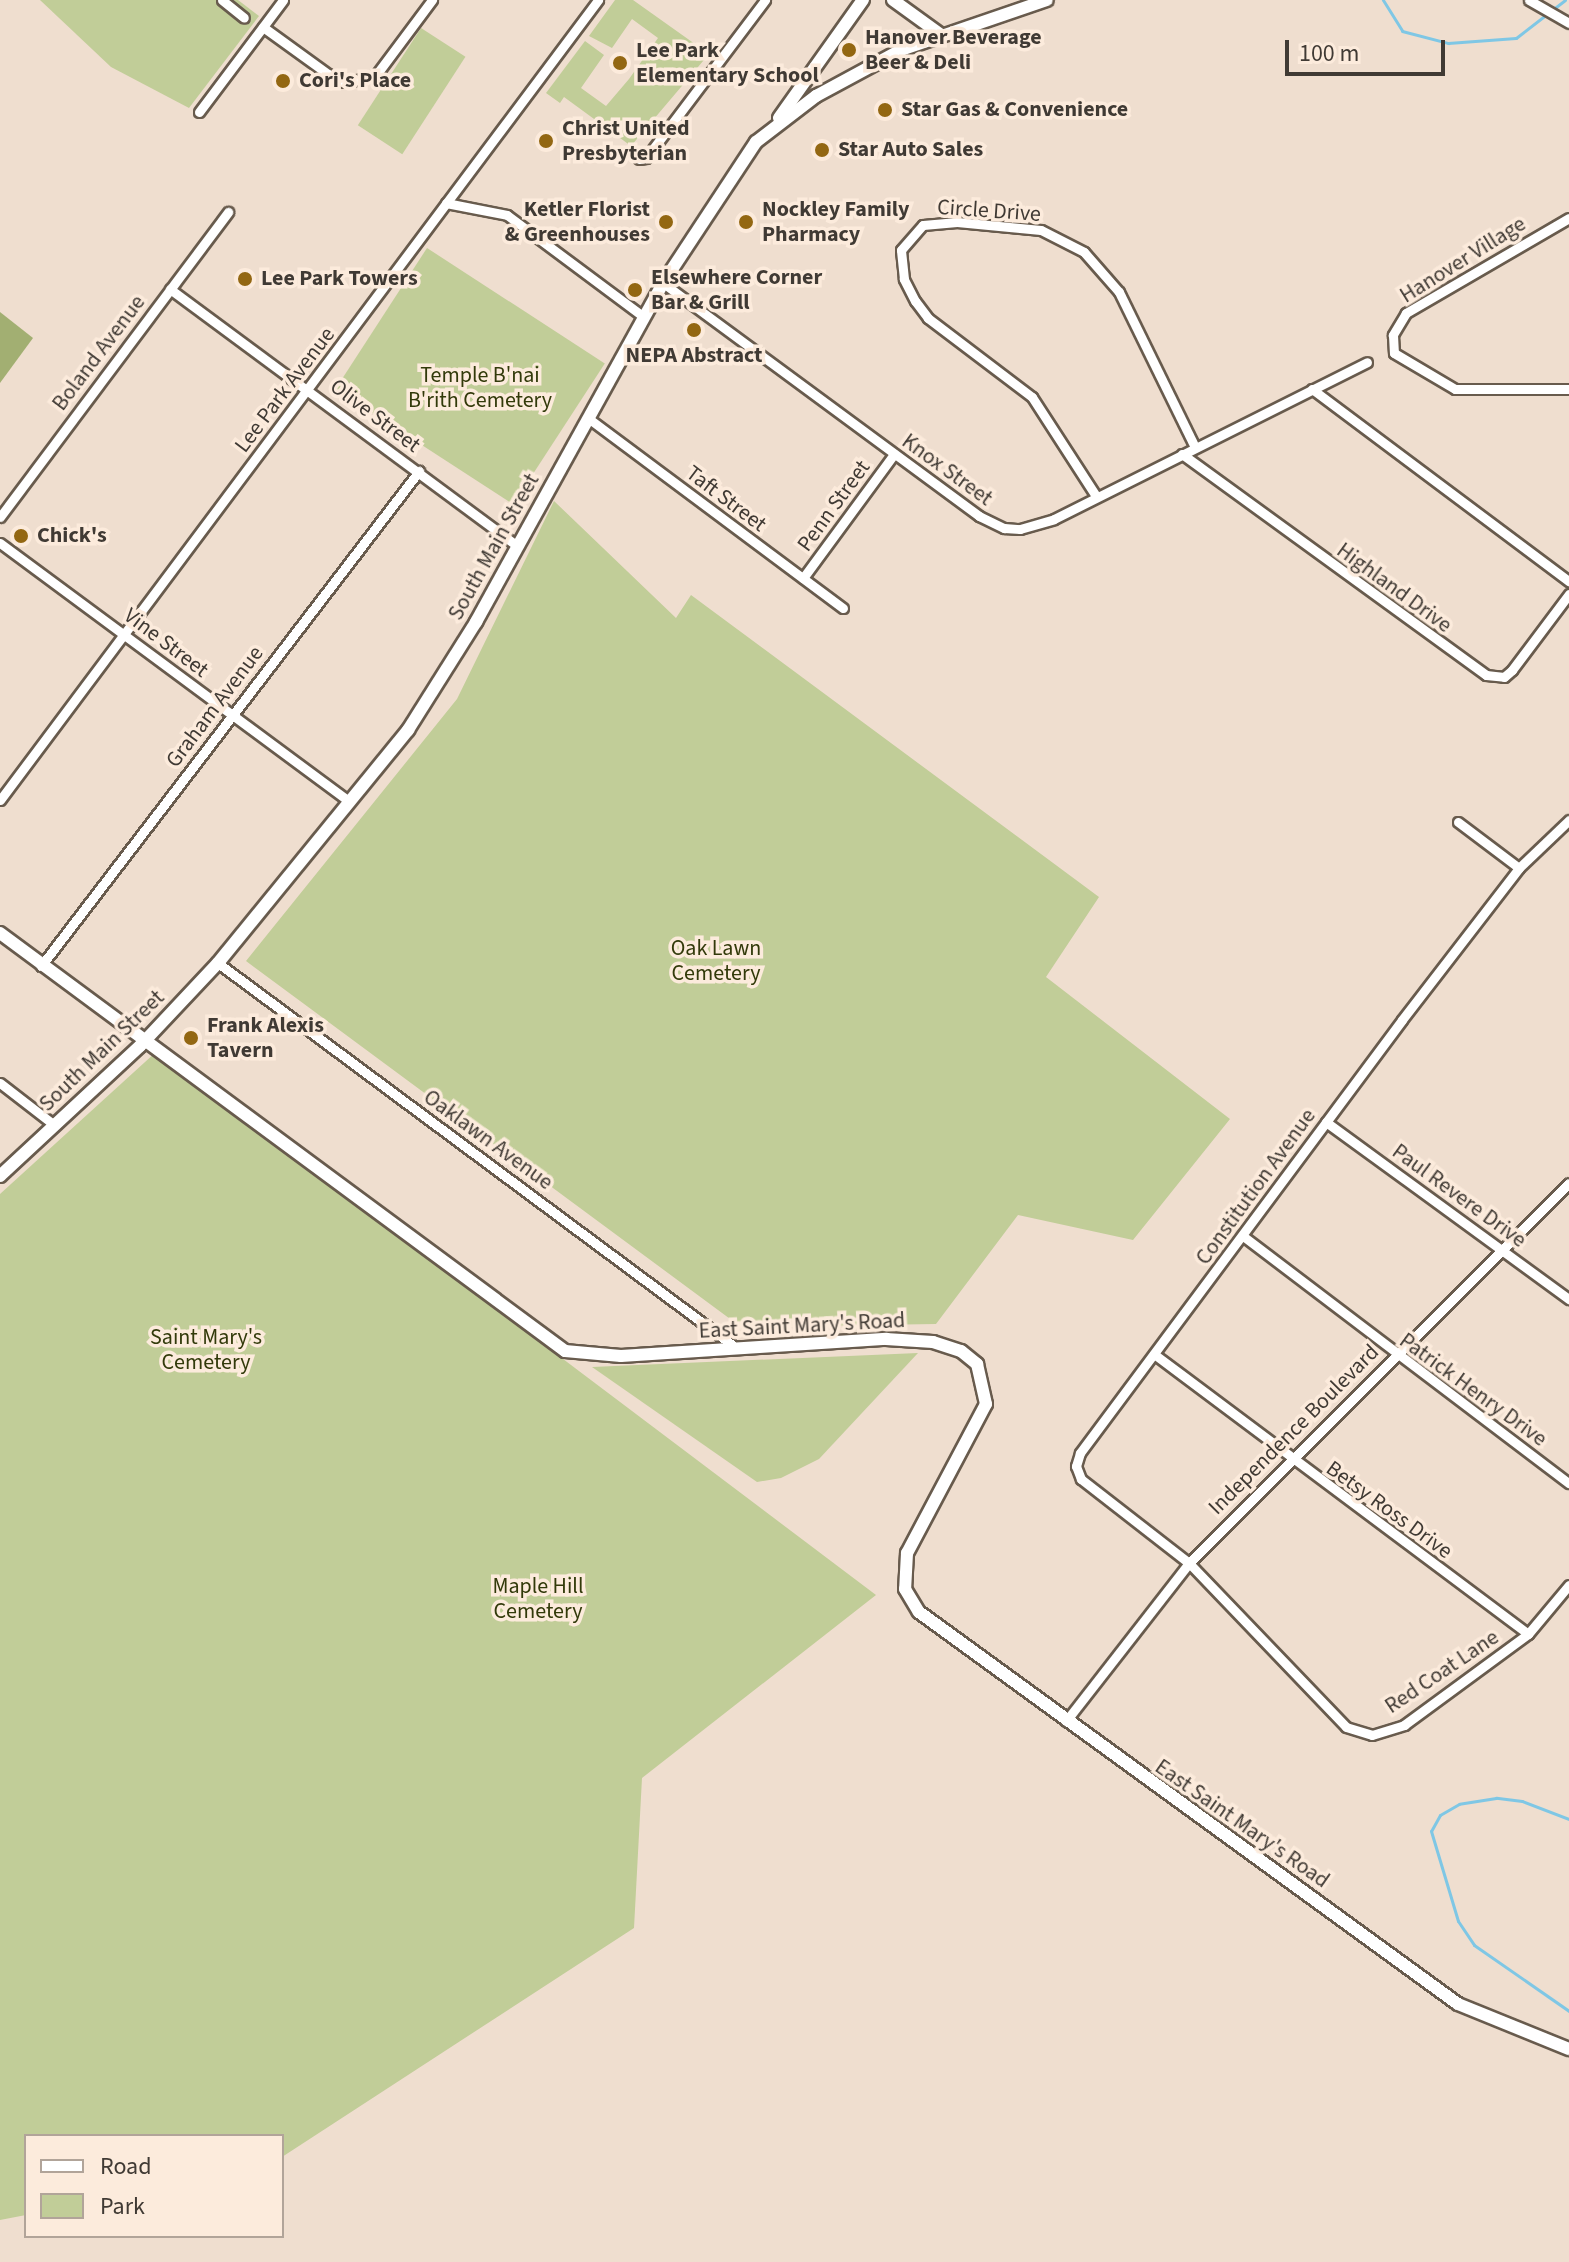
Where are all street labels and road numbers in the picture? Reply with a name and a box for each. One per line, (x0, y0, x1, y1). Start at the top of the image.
street label: Circle Drive (936, 194, 1042, 228)
street label: Hanover Village (1395, 211, 1531, 309)
street label: Boland Avenue (47, 290, 151, 416)
street label: Lee Park Avenue (229, 322, 341, 458)
street label: Olive Street (325, 373, 425, 459)
street label: Knox Street (897, 428, 997, 512)
street label: Penn Street (792, 455, 876, 557)
street label: Taft Street (681, 460, 771, 538)
street label: South Main Street (443, 469, 545, 625)
street label: Highland Drive (1331, 537, 1457, 639)
street label: Vine Street (118, 603, 214, 683)
street label: Graham Avenue (161, 641, 269, 773)
street label: South Main Street (34, 985, 170, 1117)
street label: Oaklawn Avenue (418, 1084, 558, 1196)
street label: Constitution Avenue (1190, 1104, 1322, 1270)
street label: Paul Revere Drive (1387, 1138, 1531, 1254)
street label: East Saint Mary's Road (698, 1307, 906, 1345)
street label: Patrick Henry Drive (1394, 1328, 1552, 1452)
street label: Independence Boulevard (1203, 1339, 1385, 1521)
street label: Betsy Ross Drive (1321, 1455, 1457, 1565)
street label: Red Coat Lane (1380, 1624, 1504, 1720)
street label: East Saint Mary's Road (1150, 1754, 1334, 1894)

